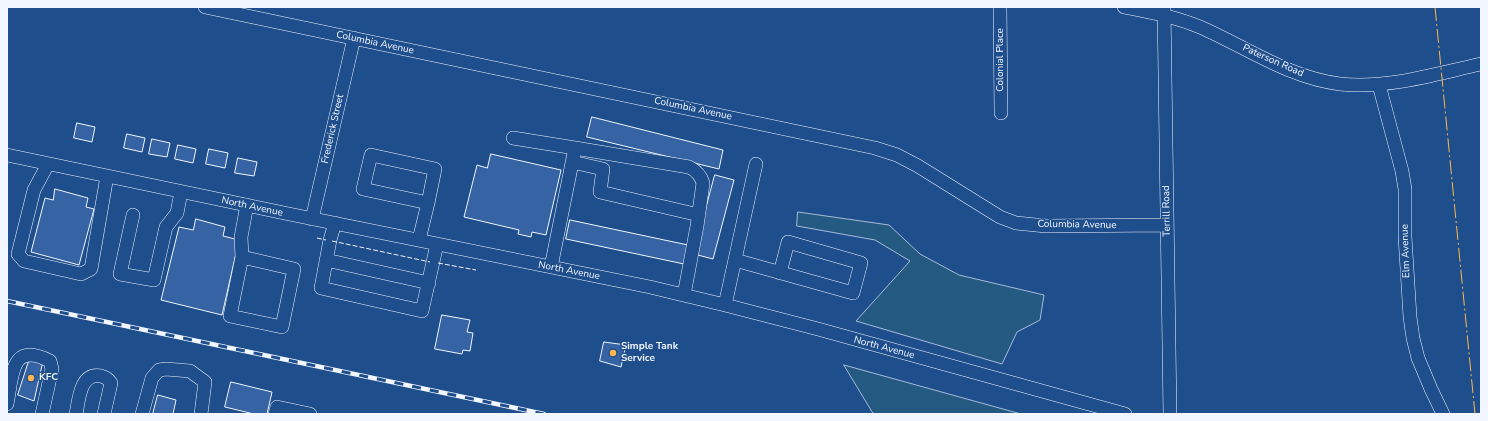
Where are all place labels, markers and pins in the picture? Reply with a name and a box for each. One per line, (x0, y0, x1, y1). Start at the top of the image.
place label: Simple Tank Service (621, 341, 678, 364)
marker: Simple Tank Service (608, 348, 618, 358)
place label: KFC (39, 372, 58, 384)
marker: KFC (26, 373, 36, 383)

